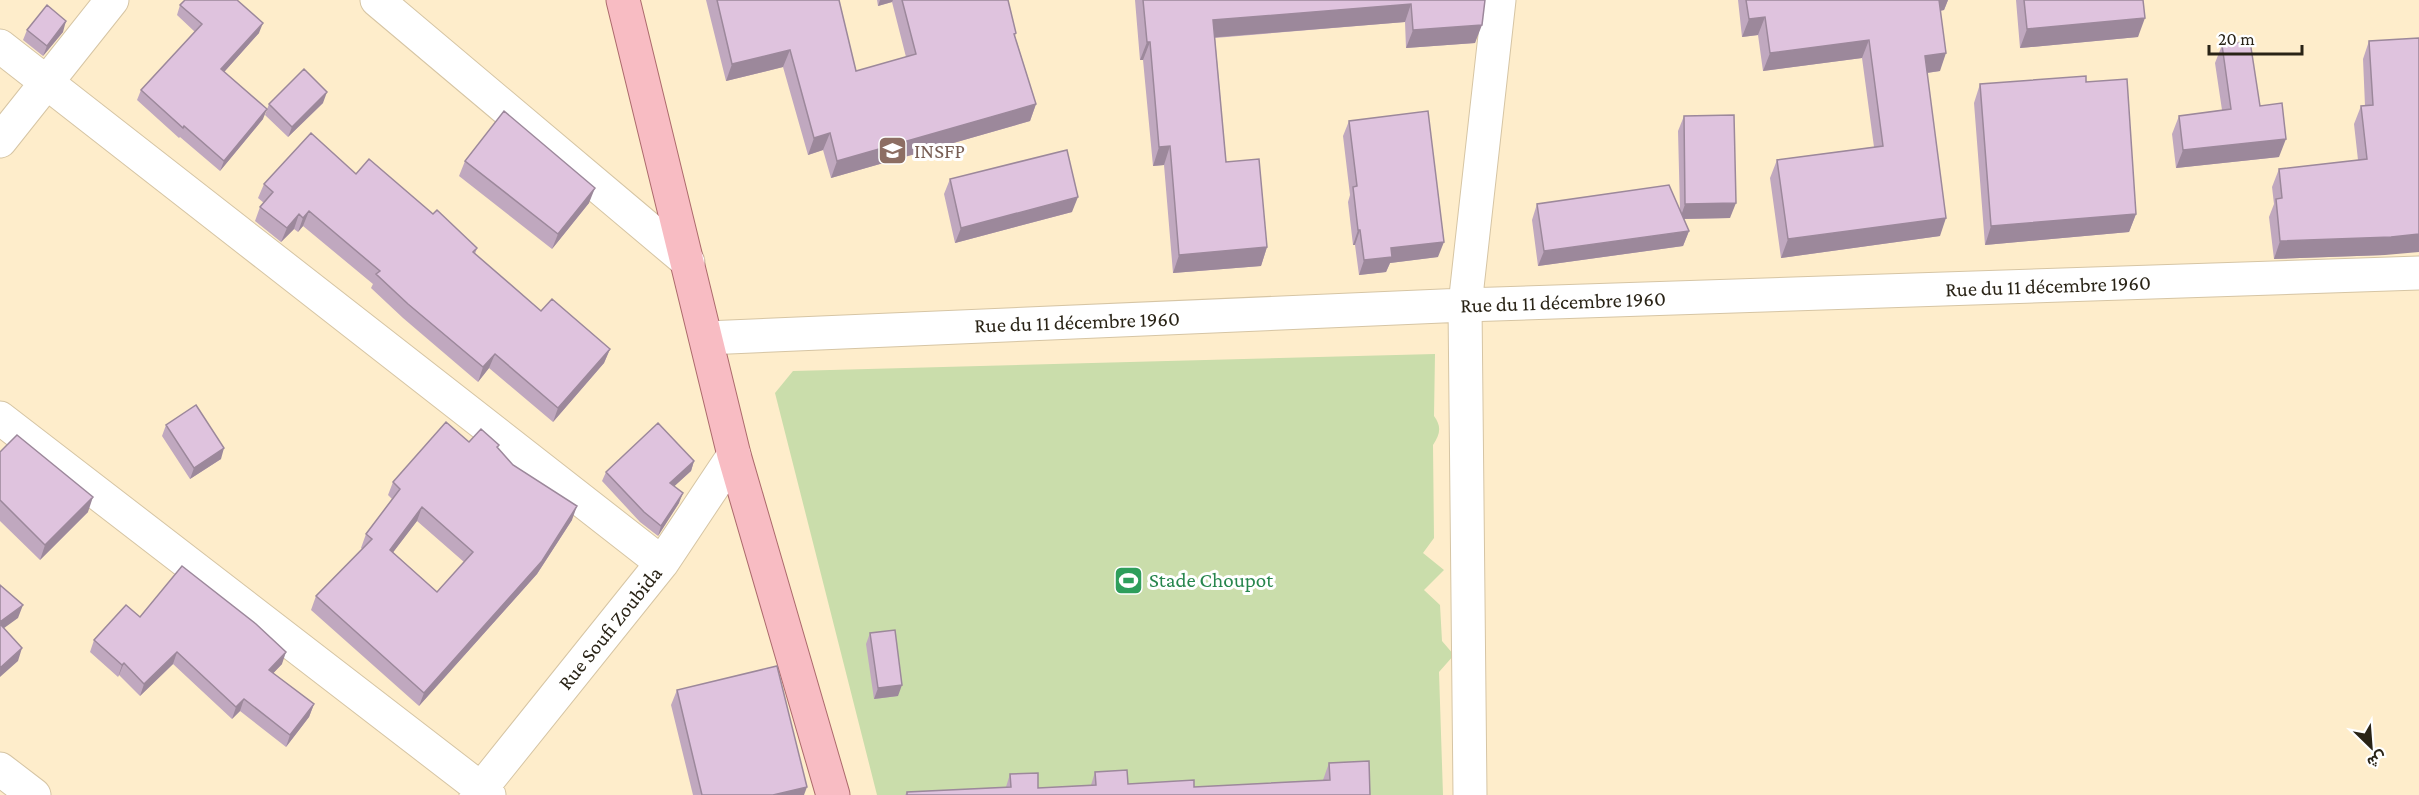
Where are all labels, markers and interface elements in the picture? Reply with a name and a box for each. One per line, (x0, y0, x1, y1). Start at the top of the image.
scale bar (2209, 18, 2302, 56)
text: 20 m (2218, 29, 2255, 49)
school or university icon: INSFP (877, 135, 909, 167)
place label: INSFP (914, 139, 965, 163)
street label: Rue du 11 décembre 1960 (1945, 270, 2151, 302)
street label: Rue du 11 décembre 1960 (1460, 286, 1666, 318)
street label: Rue du 11 décembre 1960 (974, 306, 1180, 338)
street label: Rue Soufi Zoubida (553, 561, 667, 695)
sports icon: Stade Choupot (1112, 564, 1144, 596)
place label: Stade Choupot (1149, 568, 1274, 592)
north arrow (2341, 717, 2401, 777)
text: ش (2364, 747, 2389, 772)

